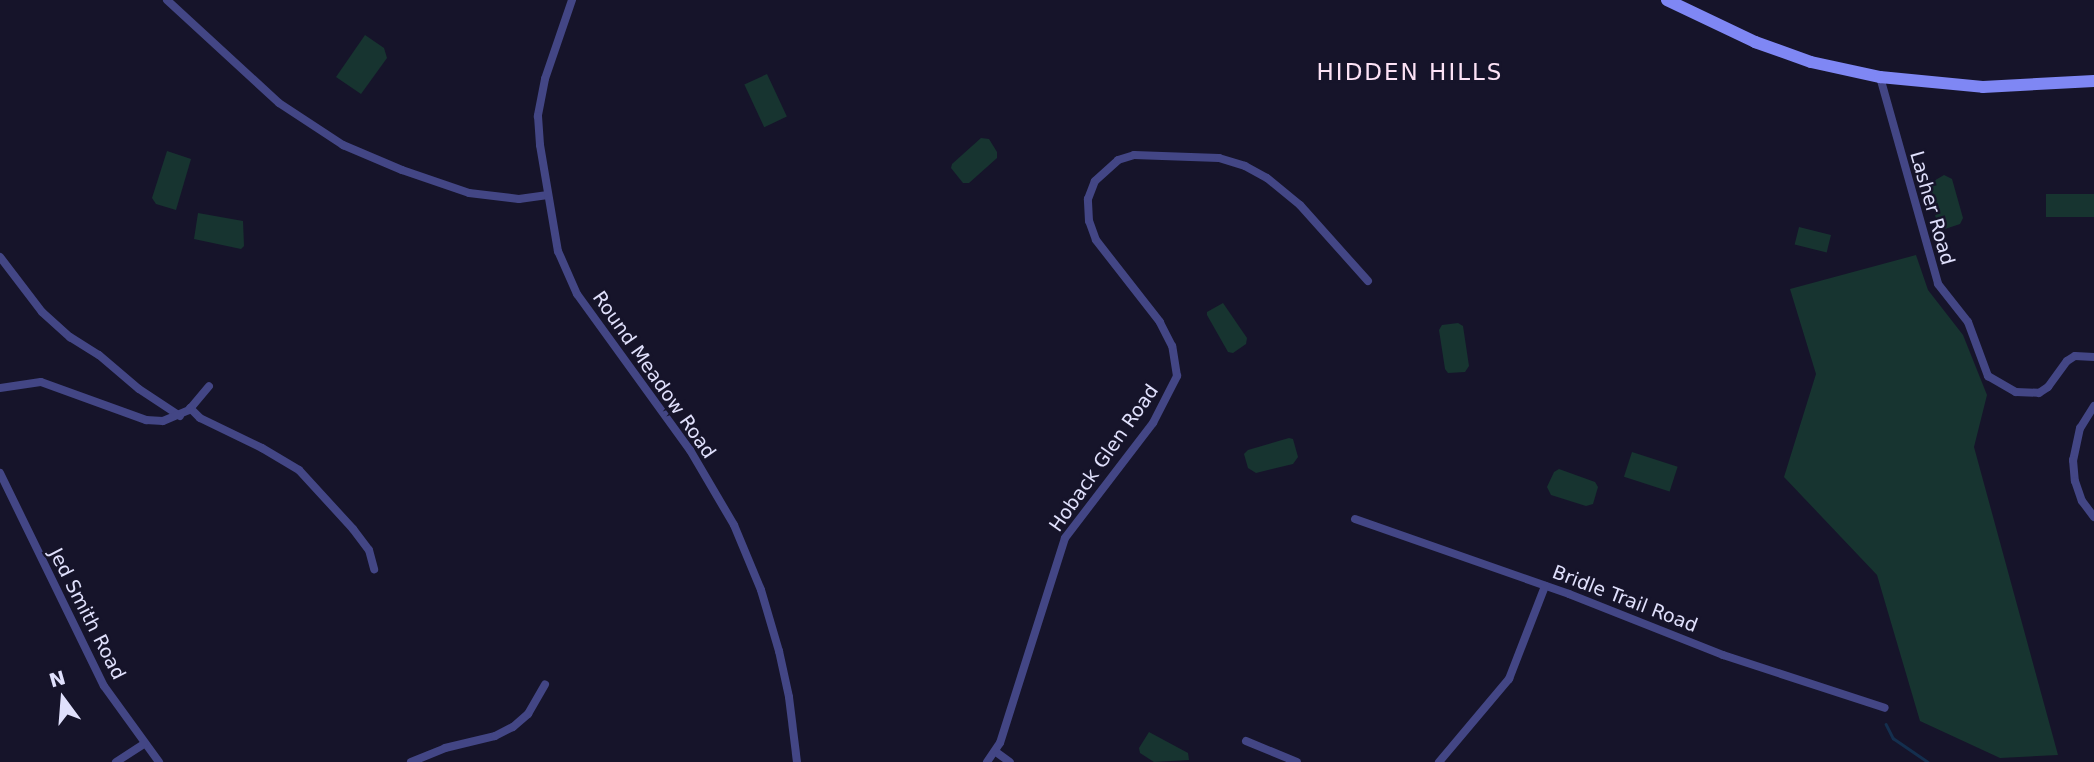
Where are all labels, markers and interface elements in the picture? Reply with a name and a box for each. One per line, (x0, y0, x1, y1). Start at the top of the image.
district label: HIDDEN HILLS (1318, 58, 1502, 86)
street label: Lasher Road (1905, 148, 1959, 268)
street label: Round Meadow Road (588, 287, 720, 463)
street label: Hoback Glen Road (1045, 380, 1163, 536)
street label: Jed Smith Road (44, 544, 130, 684)
street label: Bridle Trail Road (1549, 561, 1701, 637)
north arrow (28, 664, 98, 734)
text: N (47, 666, 68, 692)

